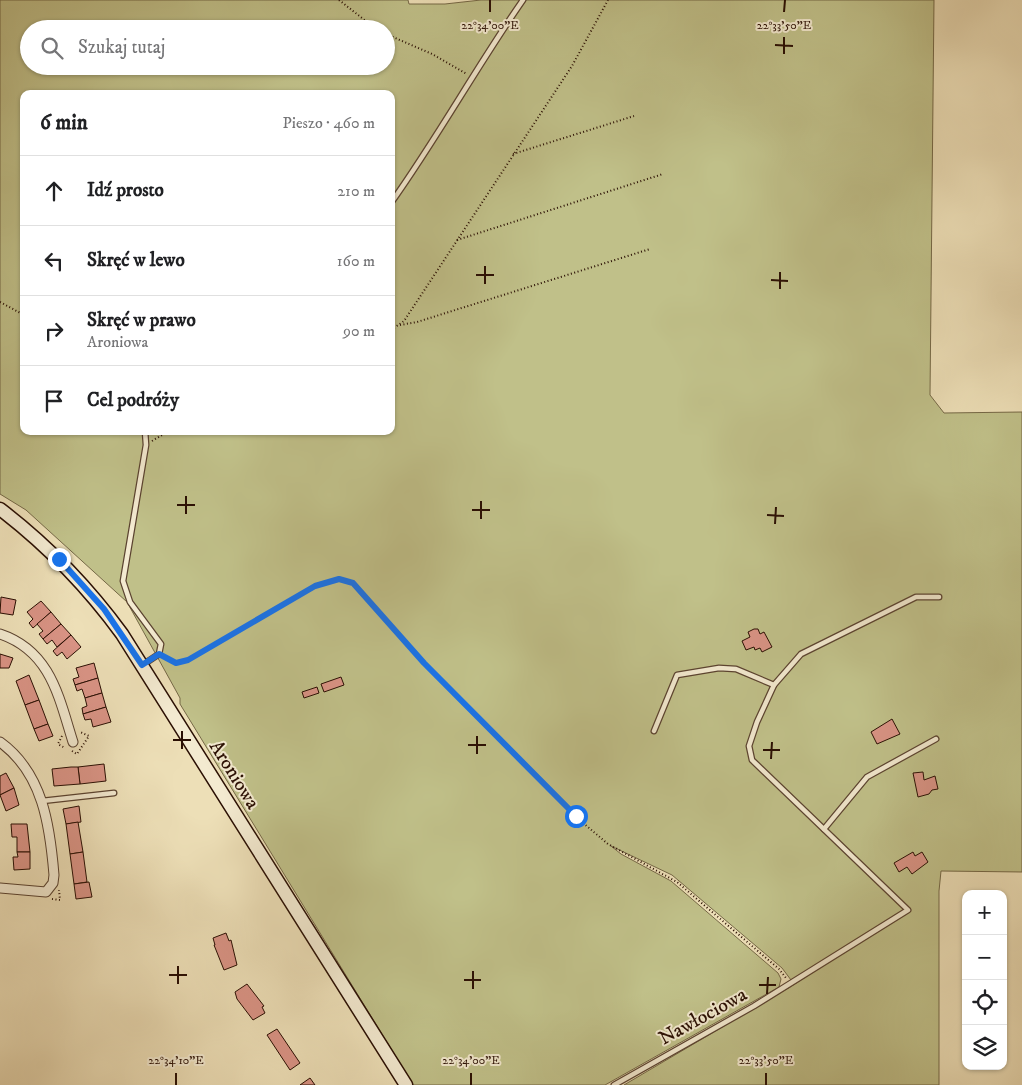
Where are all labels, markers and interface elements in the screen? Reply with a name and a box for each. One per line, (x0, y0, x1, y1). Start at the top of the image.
text: 22°34'00"E (461, 18, 519, 33)
text: 22°33'50"E (757, 18, 812, 33)
search box (20, 20, 395, 75)
icon: search (38, 34, 66, 62)
text: Szukaj tutaj (78, 36, 165, 59)
text: 6 min (40, 110, 88, 136)
text: Pieszo · 460 m (283, 113, 375, 133)
icon: ahead (40, 177, 68, 205)
text: Idź prosto (87, 179, 164, 202)
text: 210 m (337, 181, 375, 201)
icon: left (40, 247, 68, 275)
text: Skręć w lewo (87, 249, 185, 272)
text: 160 m (337, 251, 375, 271)
text: Skręć w prawo (87, 309, 196, 332)
icon: right (40, 317, 68, 345)
text: 90 m (343, 321, 375, 341)
text: Aroniowa (87, 332, 148, 352)
icon: arrive (40, 387, 68, 415)
text: Cel podróży (87, 389, 179, 412)
route end (48, 548, 71, 571)
street label: Aroniowa (203, 736, 265, 814)
route start (565, 805, 588, 828)
map controls (962, 890, 1007, 1070)
button: + (962, 890, 1007, 935)
button: − (962, 935, 1007, 980)
button: locate (962, 980, 1007, 1025)
street label: Nawłociowa (654, 982, 752, 1051)
button: layers (962, 1025, 1007, 1070)
text: 22°34'10"E (148, 1053, 204, 1068)
text: 22°34'00"E (442, 1053, 500, 1068)
text: 22°33'50"E (739, 1053, 794, 1068)

